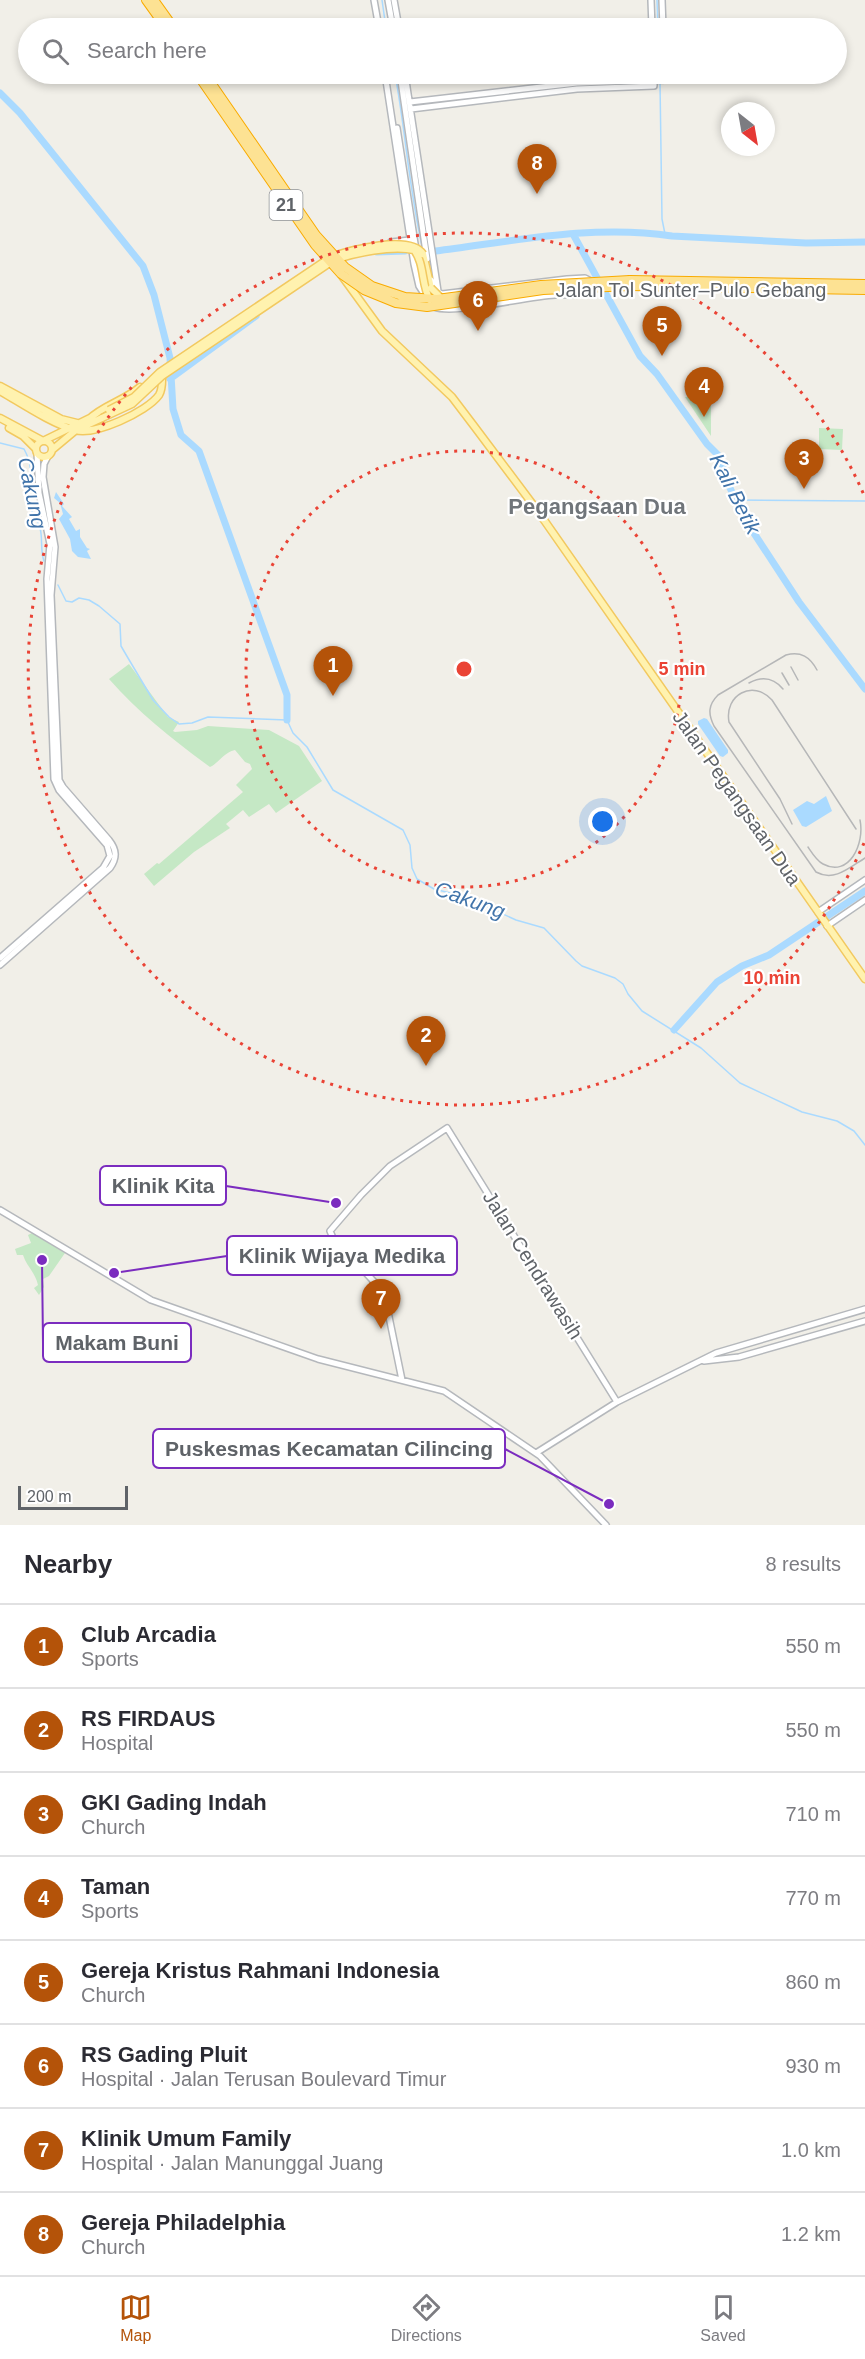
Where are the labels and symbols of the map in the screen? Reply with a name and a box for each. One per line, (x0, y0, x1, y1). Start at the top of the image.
north arrow (721, 102, 775, 156)
pin: 8 (518, 144, 556, 194)
road number: 21 (270, 190, 302, 220)
street label: Jalan Tol Sunter–Pulo Gebang (556, 279, 826, 301)
pin: 6 (458, 282, 498, 331)
pin: 5 (642, 306, 682, 356)
pin: 4 (684, 368, 724, 417)
pin: 3 (784, 440, 824, 489)
water label: Kali Betik (705, 450, 766, 539)
water label: Cakung (14, 455, 51, 531)
district label: Pegangsaan Dua (508, 494, 686, 519)
pin: 1 (314, 646, 352, 696)
centre of rings (454, 659, 474, 679)
text: 5 min (658, 659, 706, 679)
street label: Jalan Pegangsaan Dua (668, 707, 806, 890)
your location (588, 807, 617, 836)
water label: Cakung (432, 876, 508, 923)
text: 10 min (743, 968, 801, 988)
pin: 2 (406, 1016, 446, 1066)
callout: Klinik Kita (100, 1166, 226, 1205)
text: Klinik Kita (112, 1174, 215, 1197)
street label: Jalan Cendrawasih (479, 1187, 587, 1343)
callout: Klinik Wijaya Medika (227, 1236, 457, 1275)
text: Klinik Wijaya Medika (239, 1244, 446, 1267)
pin: 7 (362, 1280, 400, 1329)
callout: Makam Buni (43, 1323, 191, 1362)
text: Makam Buni (55, 1331, 179, 1354)
callout: Puskesmas Kecamatan Cilincing (153, 1429, 505, 1468)
text: Puskesmas Kecamatan Cilincing (165, 1437, 493, 1460)
scale bar (18, 1483, 128, 1510)

